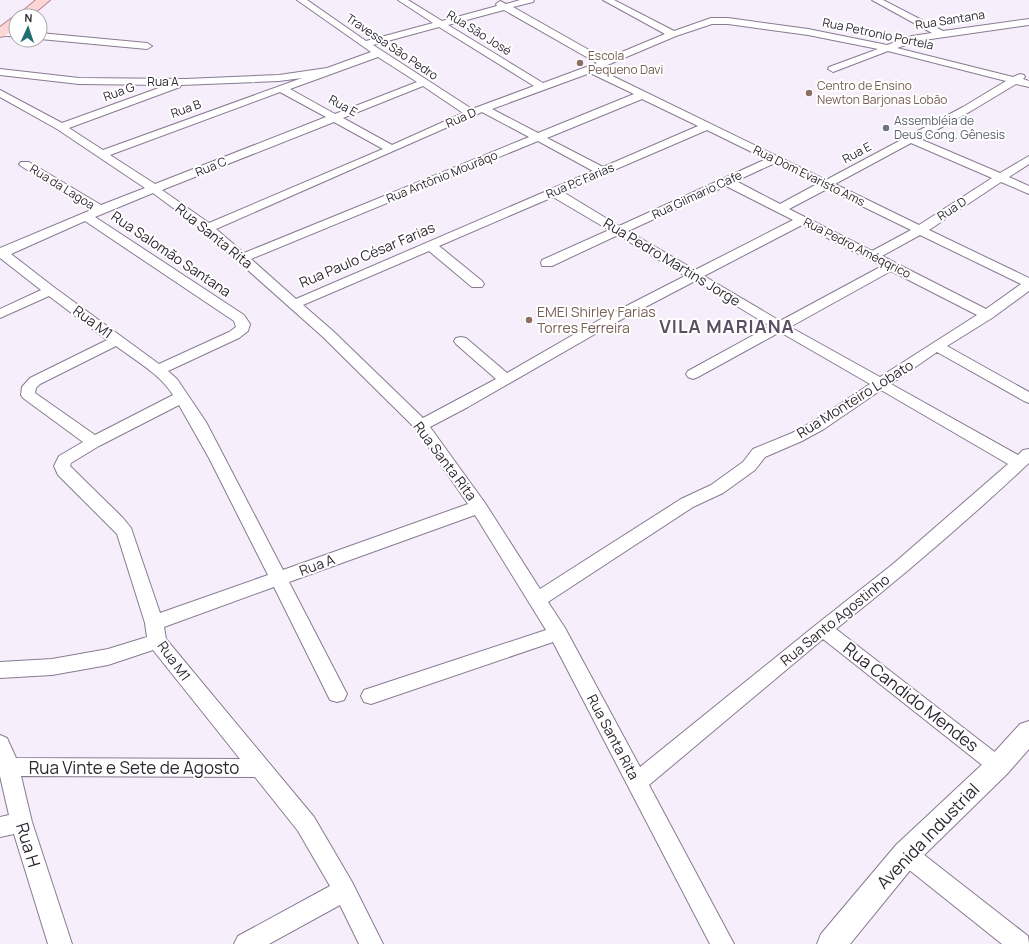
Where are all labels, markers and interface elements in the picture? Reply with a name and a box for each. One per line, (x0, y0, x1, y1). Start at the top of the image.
street label: Rua São José (444, 6, 515, 59)
street label: Rua Santana (914, 6, 986, 33)
north arrow (8, 8, 48, 48)
street label: Travessa São Pedro (343, 9, 442, 84)
text: N (24, 10, 33, 25)
street label: Rua Petronio Portela (821, 13, 935, 54)
place label: Escola Pequeno Davi (588, 47, 663, 78)
marker: Escola Pequeno Davi (575, 58, 585, 68)
street label: Rua A (147, 73, 179, 90)
place label: Centro de Ensino Newton Barjonas Lobão (817, 77, 947, 108)
street label: Rua G (101, 78, 137, 105)
marker: Centro de Ensino Newton Barjonas Lobão (804, 88, 814, 98)
street label: Rua E (326, 91, 361, 120)
street label: Rua B (168, 95, 203, 122)
street label: Rua D (443, 103, 479, 132)
place label: Assembléia de Deus Cong. Gênesis (894, 112, 1005, 143)
marker: Assembléia de Deus Cong. Gênesis (881, 123, 891, 133)
street label: Rua E (839, 138, 874, 167)
street label: Rua Dom Evaristo Ams (751, 141, 868, 210)
street label: Rua Antônio Mourãqo (384, 146, 500, 207)
street label: Rua C (193, 152, 229, 180)
street label: Rua Pc Farias (543, 159, 617, 203)
street label: Rua da Lagoa (27, 160, 98, 213)
street label: Rua Gilmario Cafe (649, 166, 745, 223)
street label: Rua D (934, 193, 970, 224)
street label: Rua Santa Rita (172, 199, 257, 273)
street label: Rua Salomão Santana (108, 206, 235, 301)
street label: Rua Pedro Martins Jorge (600, 213, 744, 310)
street label: Rua Pedro Améqqrico (801, 213, 914, 282)
street label: Rua Paulo César Farias (296, 217, 437, 292)
street label: Rua M1 (70, 301, 117, 342)
place label: EMEI Shirley Farias Torres Ferreira (537, 302, 656, 337)
district label: VILA MARIANA (659, 314, 795, 338)
marker: EMEI Shirley Farias Torres Ferreira (524, 315, 534, 325)
street label: Rua Monteiro Lobato (793, 355, 917, 442)
street label: Rua Santa Rita (409, 417, 481, 504)
street label: Rua A (296, 549, 337, 580)
street label: Rua Santo Agostinho (776, 570, 893, 670)
street label: Rua Candido Mendes (839, 636, 984, 757)
street label: Rua M1 (154, 637, 195, 684)
street label: Rua Santa Rita (583, 691, 644, 783)
street label: Rua Vinte e Sete de Agosto (29, 756, 239, 779)
street label: Avenida Industrial (871, 778, 984, 893)
street label: Rua H (11, 820, 46, 870)

